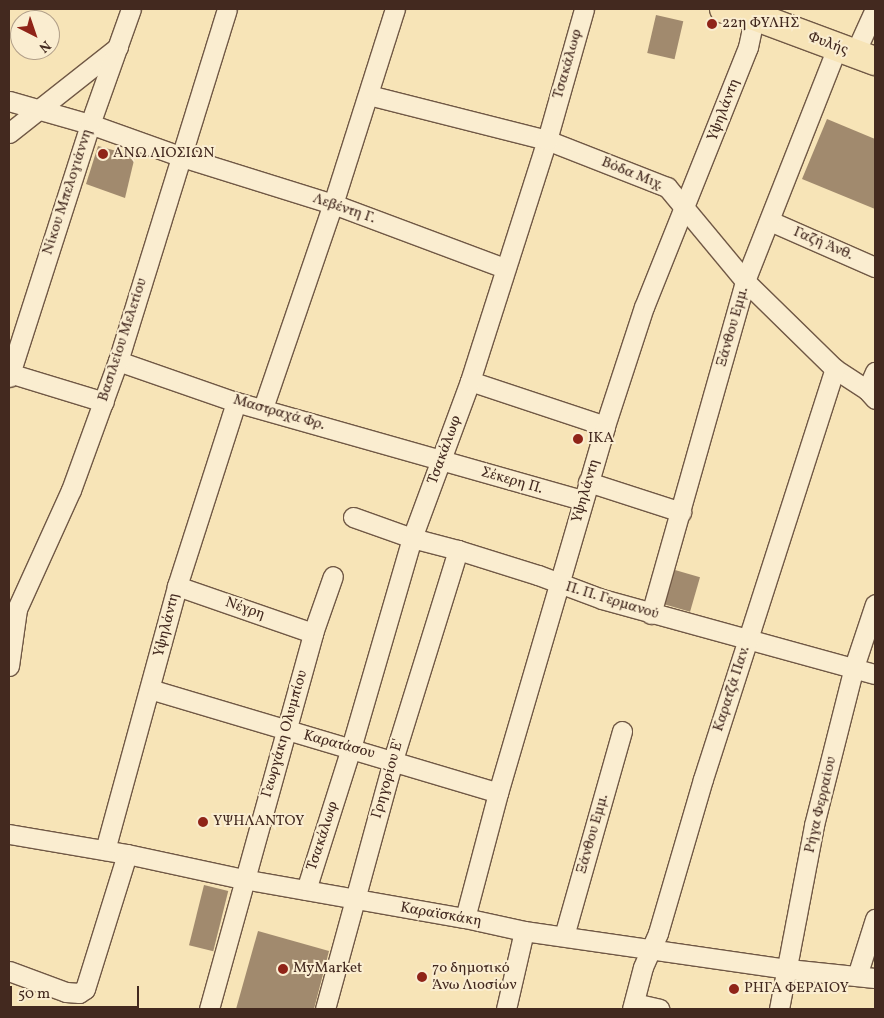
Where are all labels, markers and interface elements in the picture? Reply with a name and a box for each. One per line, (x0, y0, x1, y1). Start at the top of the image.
north arrow (10, 10, 60, 60)
place label: 22η ΦΥΛΗΣ (722, 15, 799, 33)
marker: 22η ΦΥΛΗΣ (706, 18, 718, 30)
street label: Τσακάλωφ (549, 27, 587, 101)
street label: Φυλής (805, 28, 851, 60)
text: N (34, 35, 55, 56)
street label: Υψηλάντη (704, 76, 744, 144)
street label: Νίκου Μπελογιάννη (39, 127, 97, 257)
place label: ΑΝΩ ΛΙΟΣΙΩΝ (113, 145, 214, 163)
marker: ΑΝΩ ΛΙΟΣΙΩΝ (97, 148, 109, 160)
street label: Βόδα Μιχ. (598, 153, 666, 195)
street label: Λεβέντη Γ. (310, 190, 378, 228)
street label: Γαζή Άνθ. (790, 223, 856, 265)
street label: Βασιλείου Μελετίου (95, 276, 151, 404)
street label: Ξάνθου Εμμ. (713, 285, 753, 369)
street label: Μαστραχά Φρ. (231, 391, 327, 435)
street label: Τσακάλωφ (424, 413, 466, 487)
place label: ΙΚΑ (588, 430, 614, 448)
marker: ΙΚΑ (572, 433, 584, 445)
street label: Υψηλάντη (568, 457, 604, 525)
street label: Σέκερη Π. (479, 464, 545, 498)
street label: Π. Π. Γερμανού (563, 578, 661, 624)
street label: Υψηλάντη (150, 591, 184, 659)
street label: Νέγρη (223, 594, 267, 624)
street label: Καρατζά Παν. (710, 644, 754, 734)
street label: Γεωργάκη Ολυμπίου (258, 668, 312, 800)
street label: Καρατάσου (301, 727, 377, 763)
street label: Γρηγορίου Ε' (368, 737, 408, 821)
street label: Ρήγα Φερραίου (801, 755, 841, 855)
street label: Ξάνθου Εμμ. (573, 792, 613, 876)
street label: Τσακάλωφ (303, 799, 343, 873)
place label: ΥΨΗΛΑΝΤΟΥ (213, 813, 304, 831)
marker: ΥΨΗΛΑΝΤΟΥ (197, 816, 209, 828)
street label: Καραϊσκάκη (399, 899, 483, 931)
place label: 7ο δημοτικό Άνω Λιοσίων (432, 959, 516, 994)
place label: MyMarket (293, 960, 362, 978)
marker: MyMarket (277, 963, 289, 975)
marker: 7ο δημοτικό Άνω Λιοσίων (416, 971, 428, 983)
scale bar (12, 976, 141, 1008)
place label: ΡΗΓΑ ΦΕΡΑΙΟΥ (744, 980, 849, 998)
marker: ΡΗΓΑ ΦΕΡΑΙΟΥ (728, 983, 740, 995)
text: 50 m (18, 984, 50, 1005)

